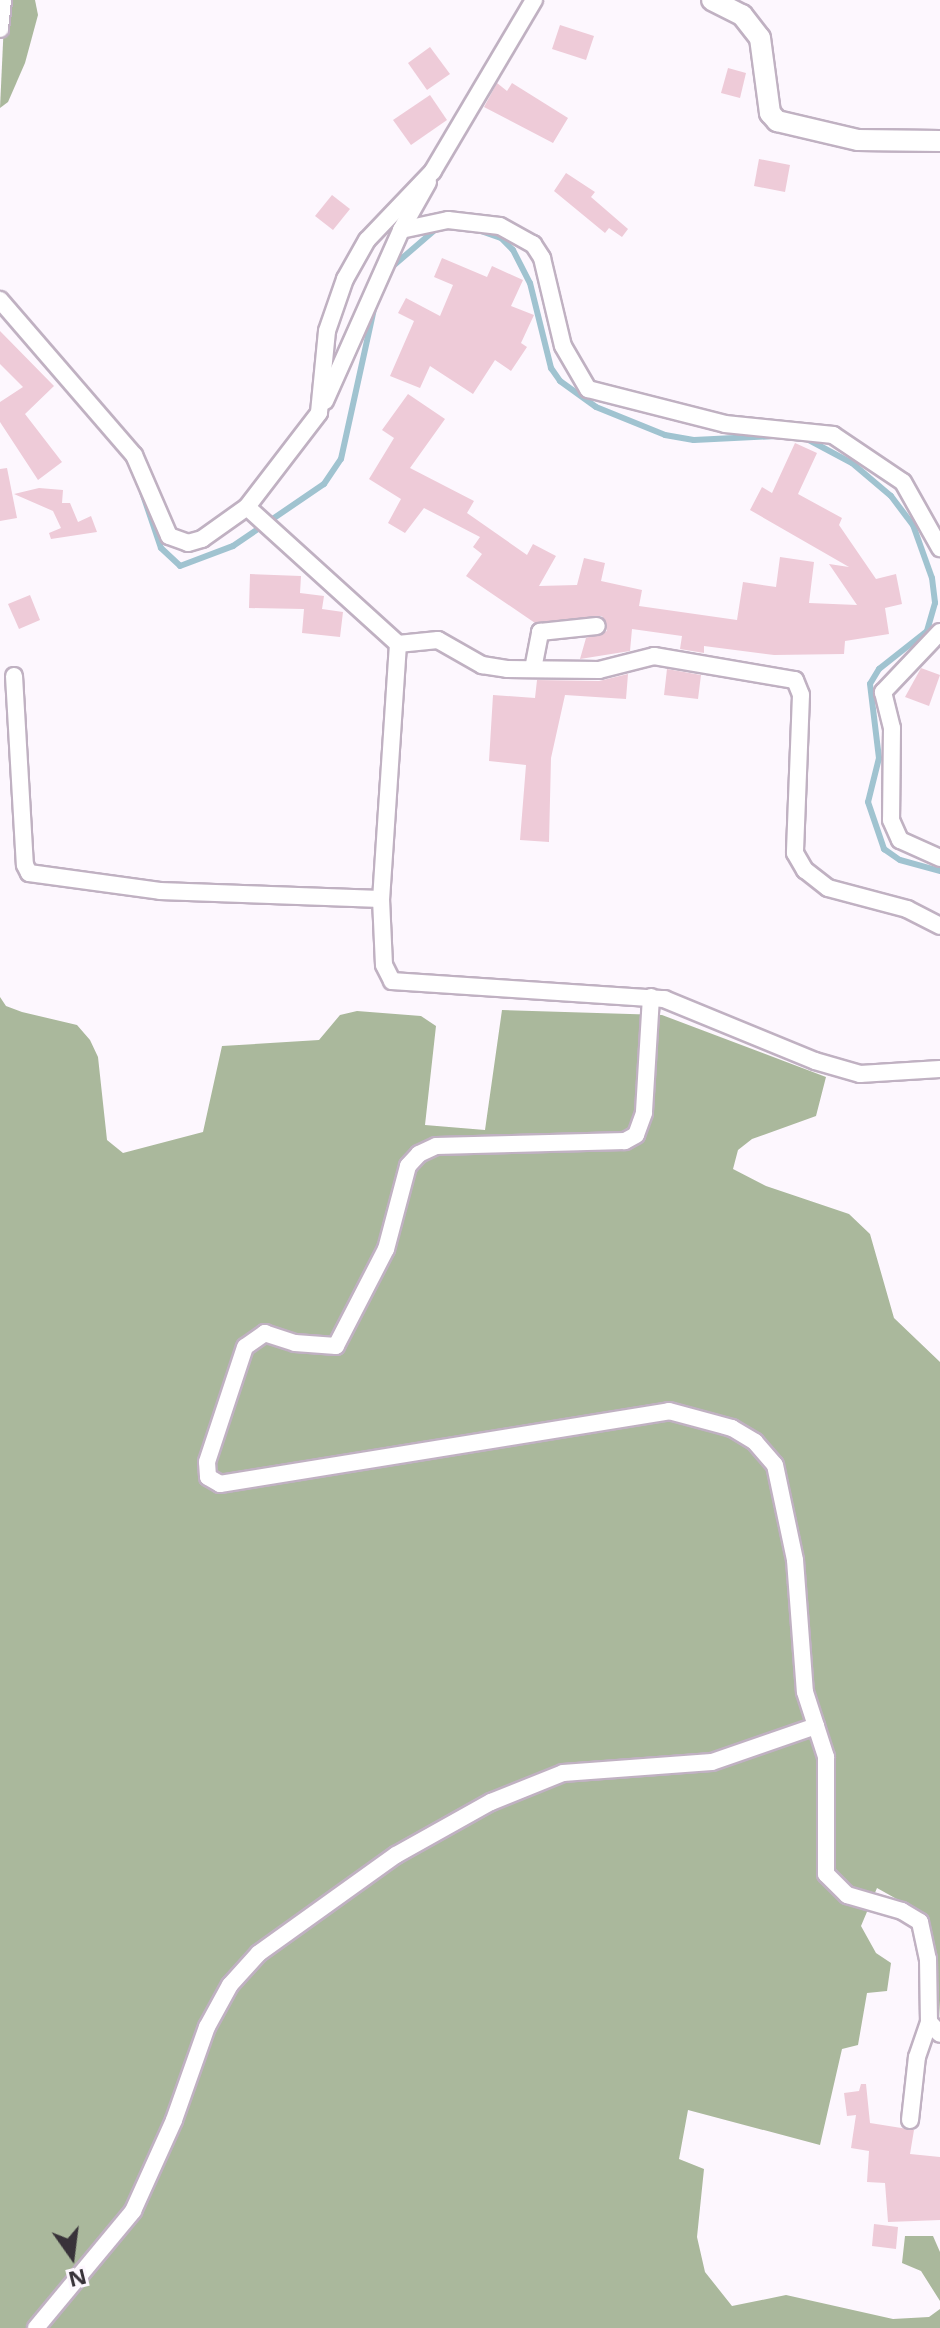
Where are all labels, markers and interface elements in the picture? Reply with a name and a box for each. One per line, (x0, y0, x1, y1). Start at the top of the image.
north arrow (32, 2216, 112, 2296)
text: N (66, 2263, 90, 2296)

